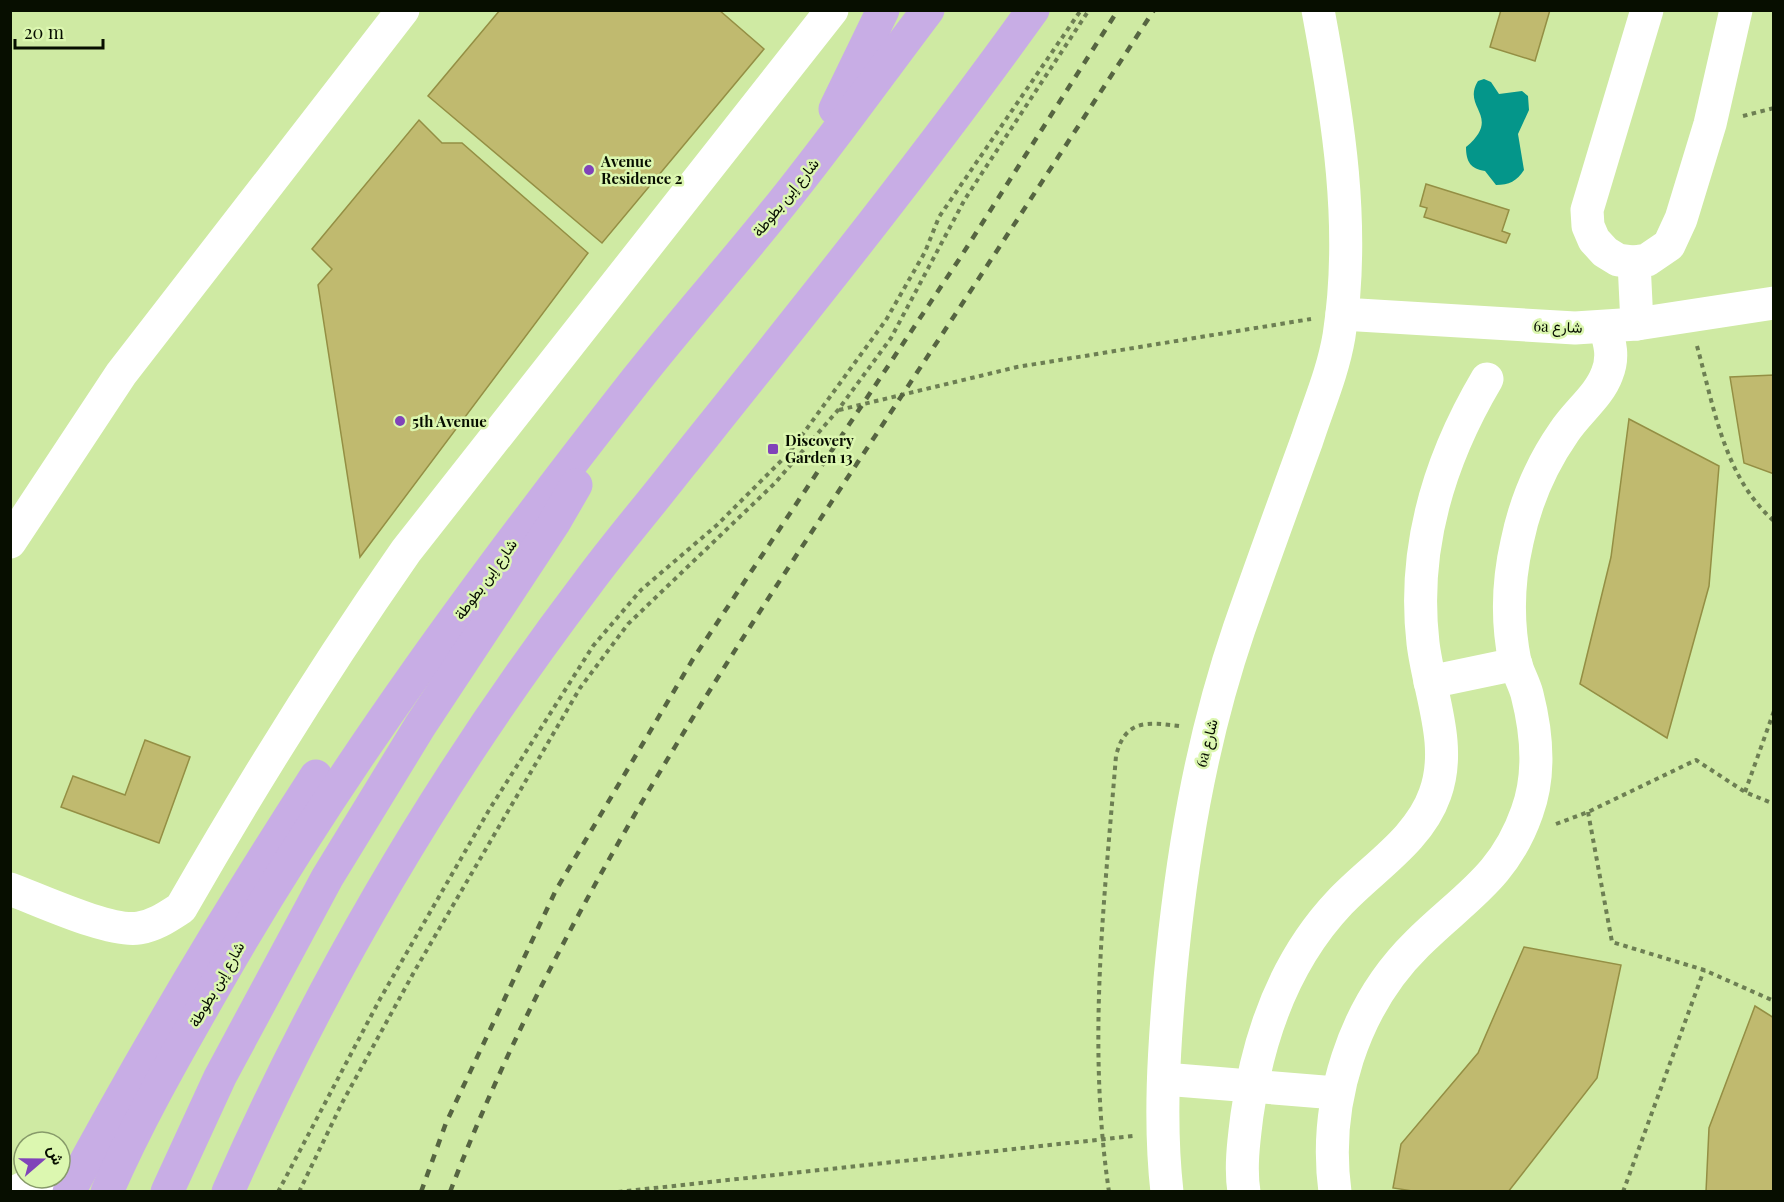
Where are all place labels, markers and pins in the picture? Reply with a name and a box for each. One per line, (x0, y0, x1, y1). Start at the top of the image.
place label: Avenue Residence 2 (600, 151, 683, 188)
marker: Avenue Residence 2 (582, 163, 596, 177)
place label: 5th Avenue (412, 411, 487, 431)
marker: 5th Avenue (393, 414, 407, 428)
place label: Discovery Garden 13 (785, 430, 854, 467)
marker: Discovery Garden 13 (766, 442, 780, 456)

